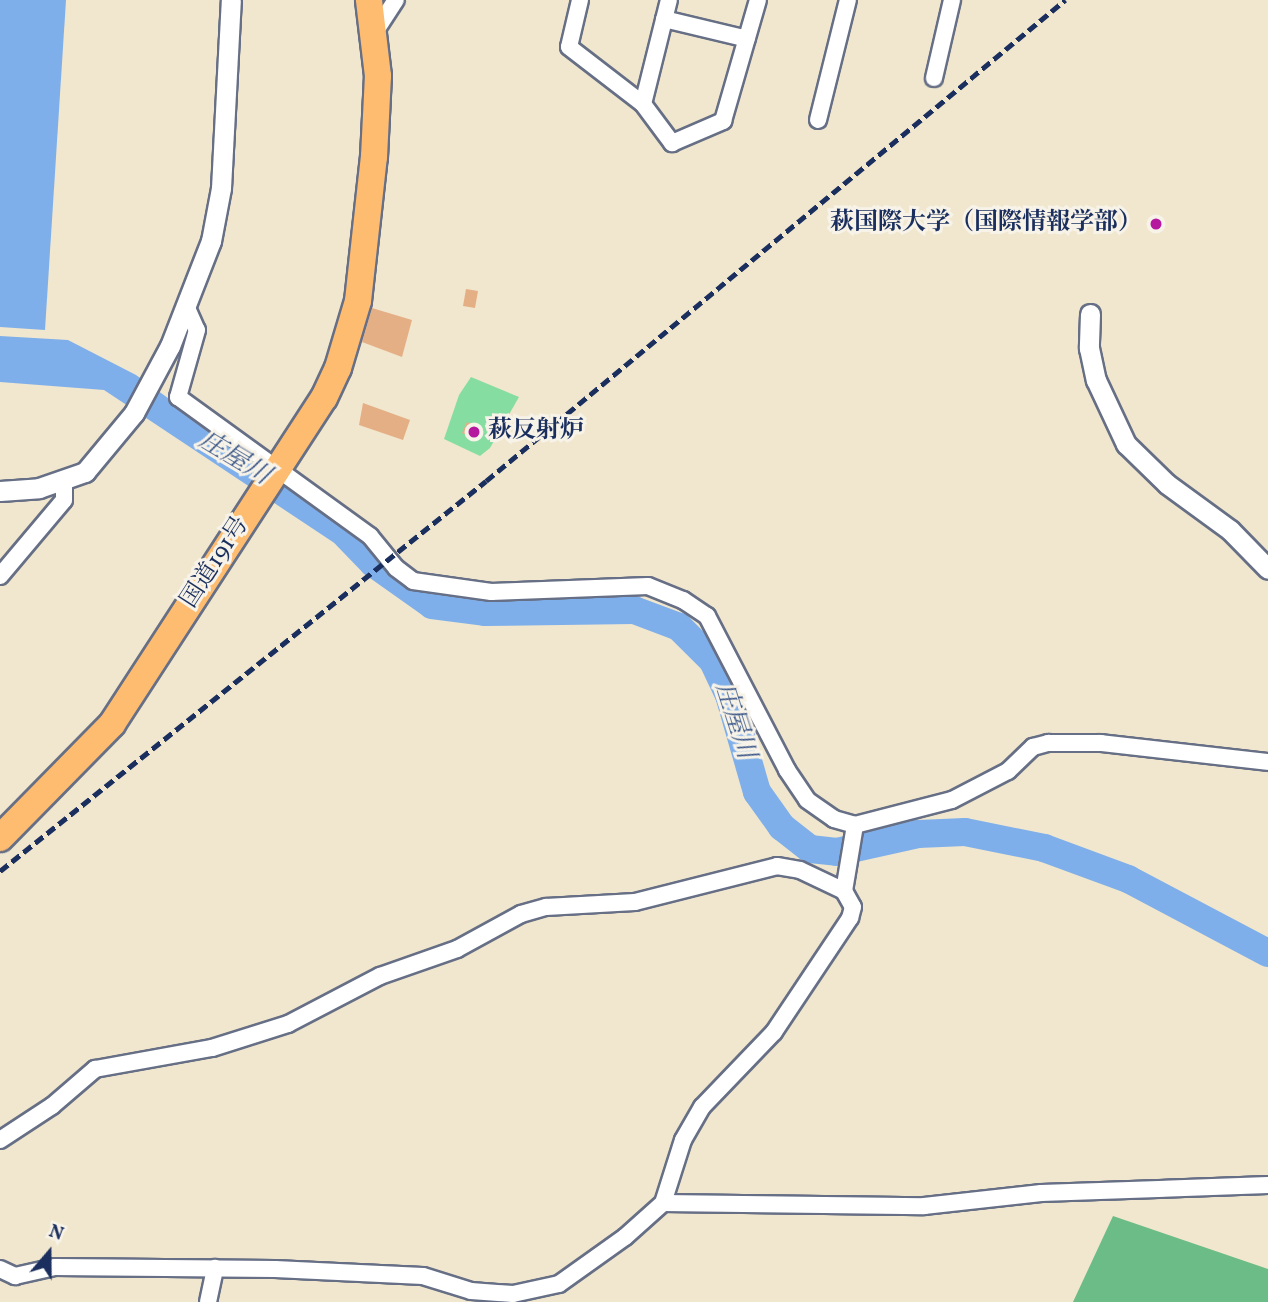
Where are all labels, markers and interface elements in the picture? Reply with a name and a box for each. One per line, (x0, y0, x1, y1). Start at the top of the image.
place label: 萩国際大学（国際情報学部） (830, 210, 1142, 238)
marker: 萩国際大学（国際情報学部） (1148, 216, 1164, 232)
place label: 萩反射炉 (488, 418, 584, 446)
marker: 萩反射炉 (466, 424, 482, 440)
water label: 庄屋川 (193, 426, 275, 492)
street label: 国道191号 (176, 512, 256, 614)
water label: 庄屋川 (707, 679, 761, 763)
north arrow (14, 1218, 84, 1288)
text: N (45, 1219, 67, 1248)

